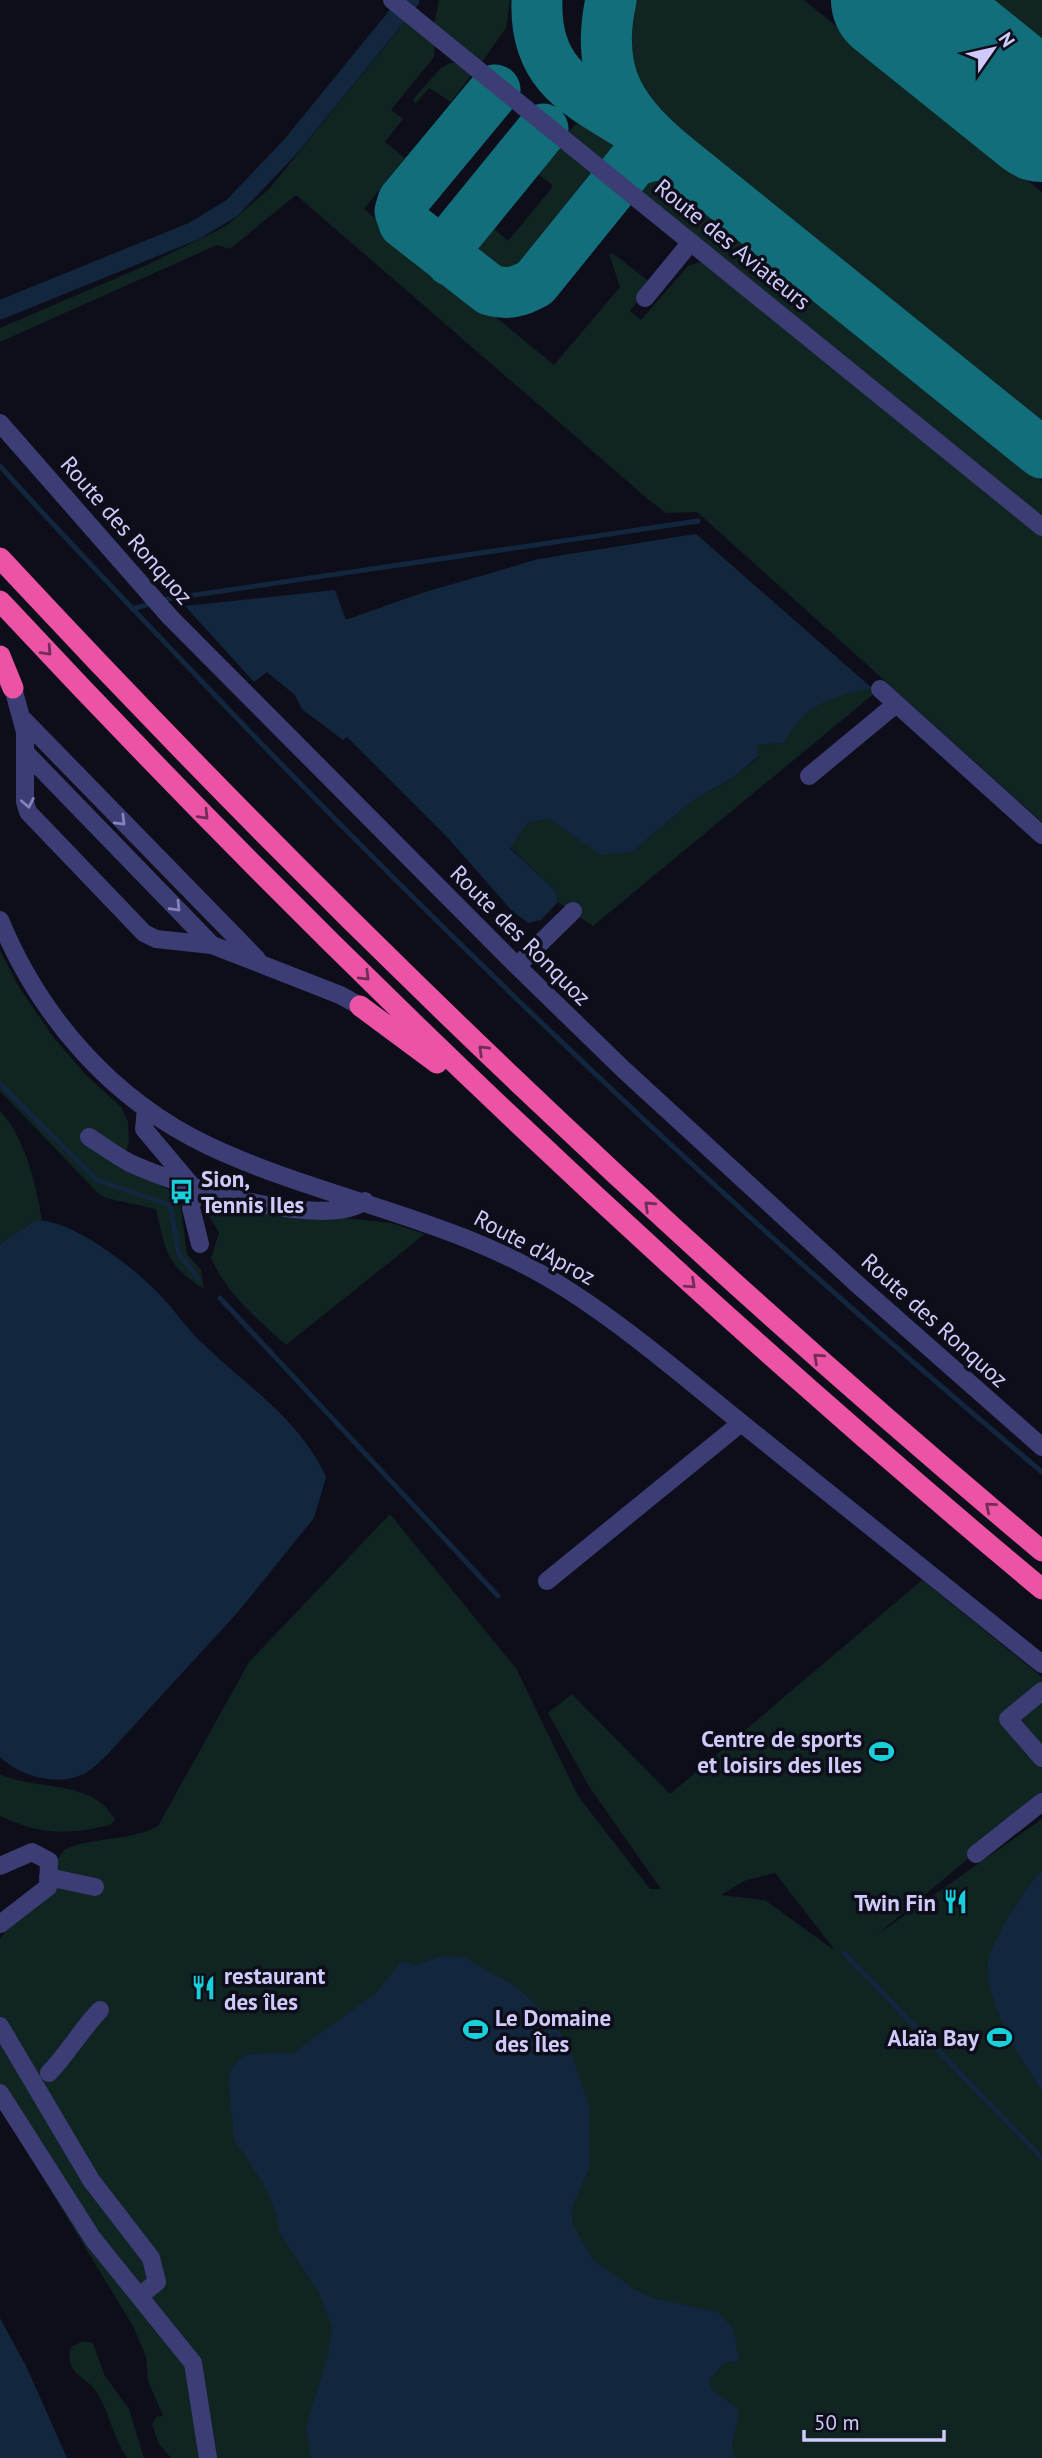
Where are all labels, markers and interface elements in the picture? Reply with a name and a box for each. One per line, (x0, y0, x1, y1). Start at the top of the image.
north arrow (958, 14, 1028, 84)
text: N (994, 28, 1021, 51)
street label: Route des Aviateurs (649, 172, 817, 316)
street label: Route des Ronquoz (55, 450, 199, 610)
one-way arrow (38, 643, 51, 656)
one-way arrow (19, 797, 34, 809)
one-way arrow (196, 807, 209, 820)
one-way arrow (112, 813, 125, 826)
street label: Route des Ronquoz (445, 859, 597, 1011)
one-way arrow (167, 899, 180, 912)
one-way arrow (357, 968, 370, 981)
one-way arrow (478, 1045, 491, 1058)
place label: Sion, Tennis Iles (201, 1164, 305, 1219)
bus stop icon: Sion, Tennis Iles (167, 1177, 195, 1205)
one-way arrow (644, 1201, 657, 1214)
street label: Route d'Aproz (469, 1203, 601, 1291)
street label: Route des Ronquoz (856, 1247, 1014, 1393)
one-way arrow (683, 1276, 696, 1288)
one-way arrow (813, 1354, 826, 1366)
one-way arrow (985, 1503, 998, 1515)
place label: Centre de sports et loisirs des Iles (697, 1724, 862, 1779)
sports icon: Centre de sports et loisirs des Iles (868, 1737, 896, 1765)
place label: Twin Fin (854, 1888, 936, 1917)
restaurant icon: Twin Fin (942, 1888, 970, 1916)
place label: restaurant des îles (224, 1961, 325, 2016)
restaurant icon: restaurant des îles (190, 1974, 218, 2002)
place label: Le Domaine des Îles (495, 2003, 611, 2058)
sports icon: Le Domaine des Îles (461, 2016, 489, 2044)
place label: Alaïa Bay (888, 2023, 980, 2052)
sports icon: Alaïa Bay (985, 2023, 1013, 2051)
scale bar (804, 2398, 944, 2442)
text: 50 m (814, 2409, 860, 2436)

